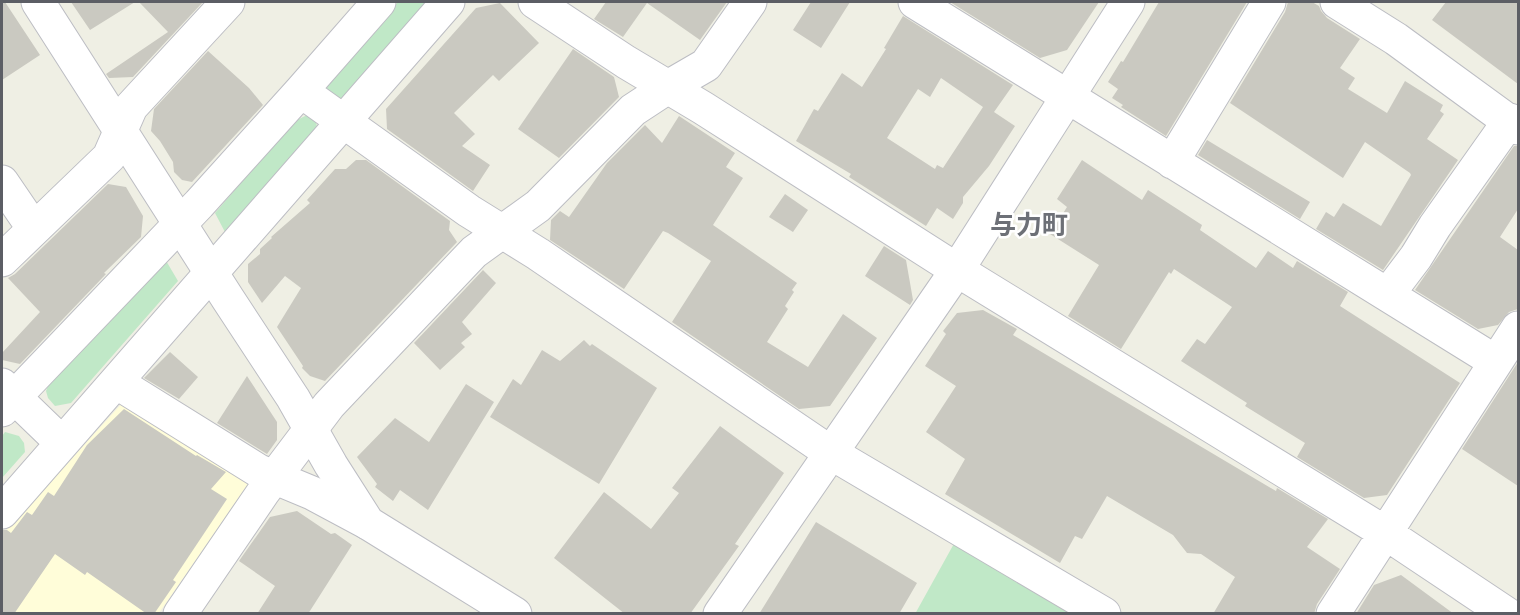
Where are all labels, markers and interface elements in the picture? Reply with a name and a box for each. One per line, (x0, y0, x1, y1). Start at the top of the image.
district label: 与力町 (990, 208, 1068, 241)

